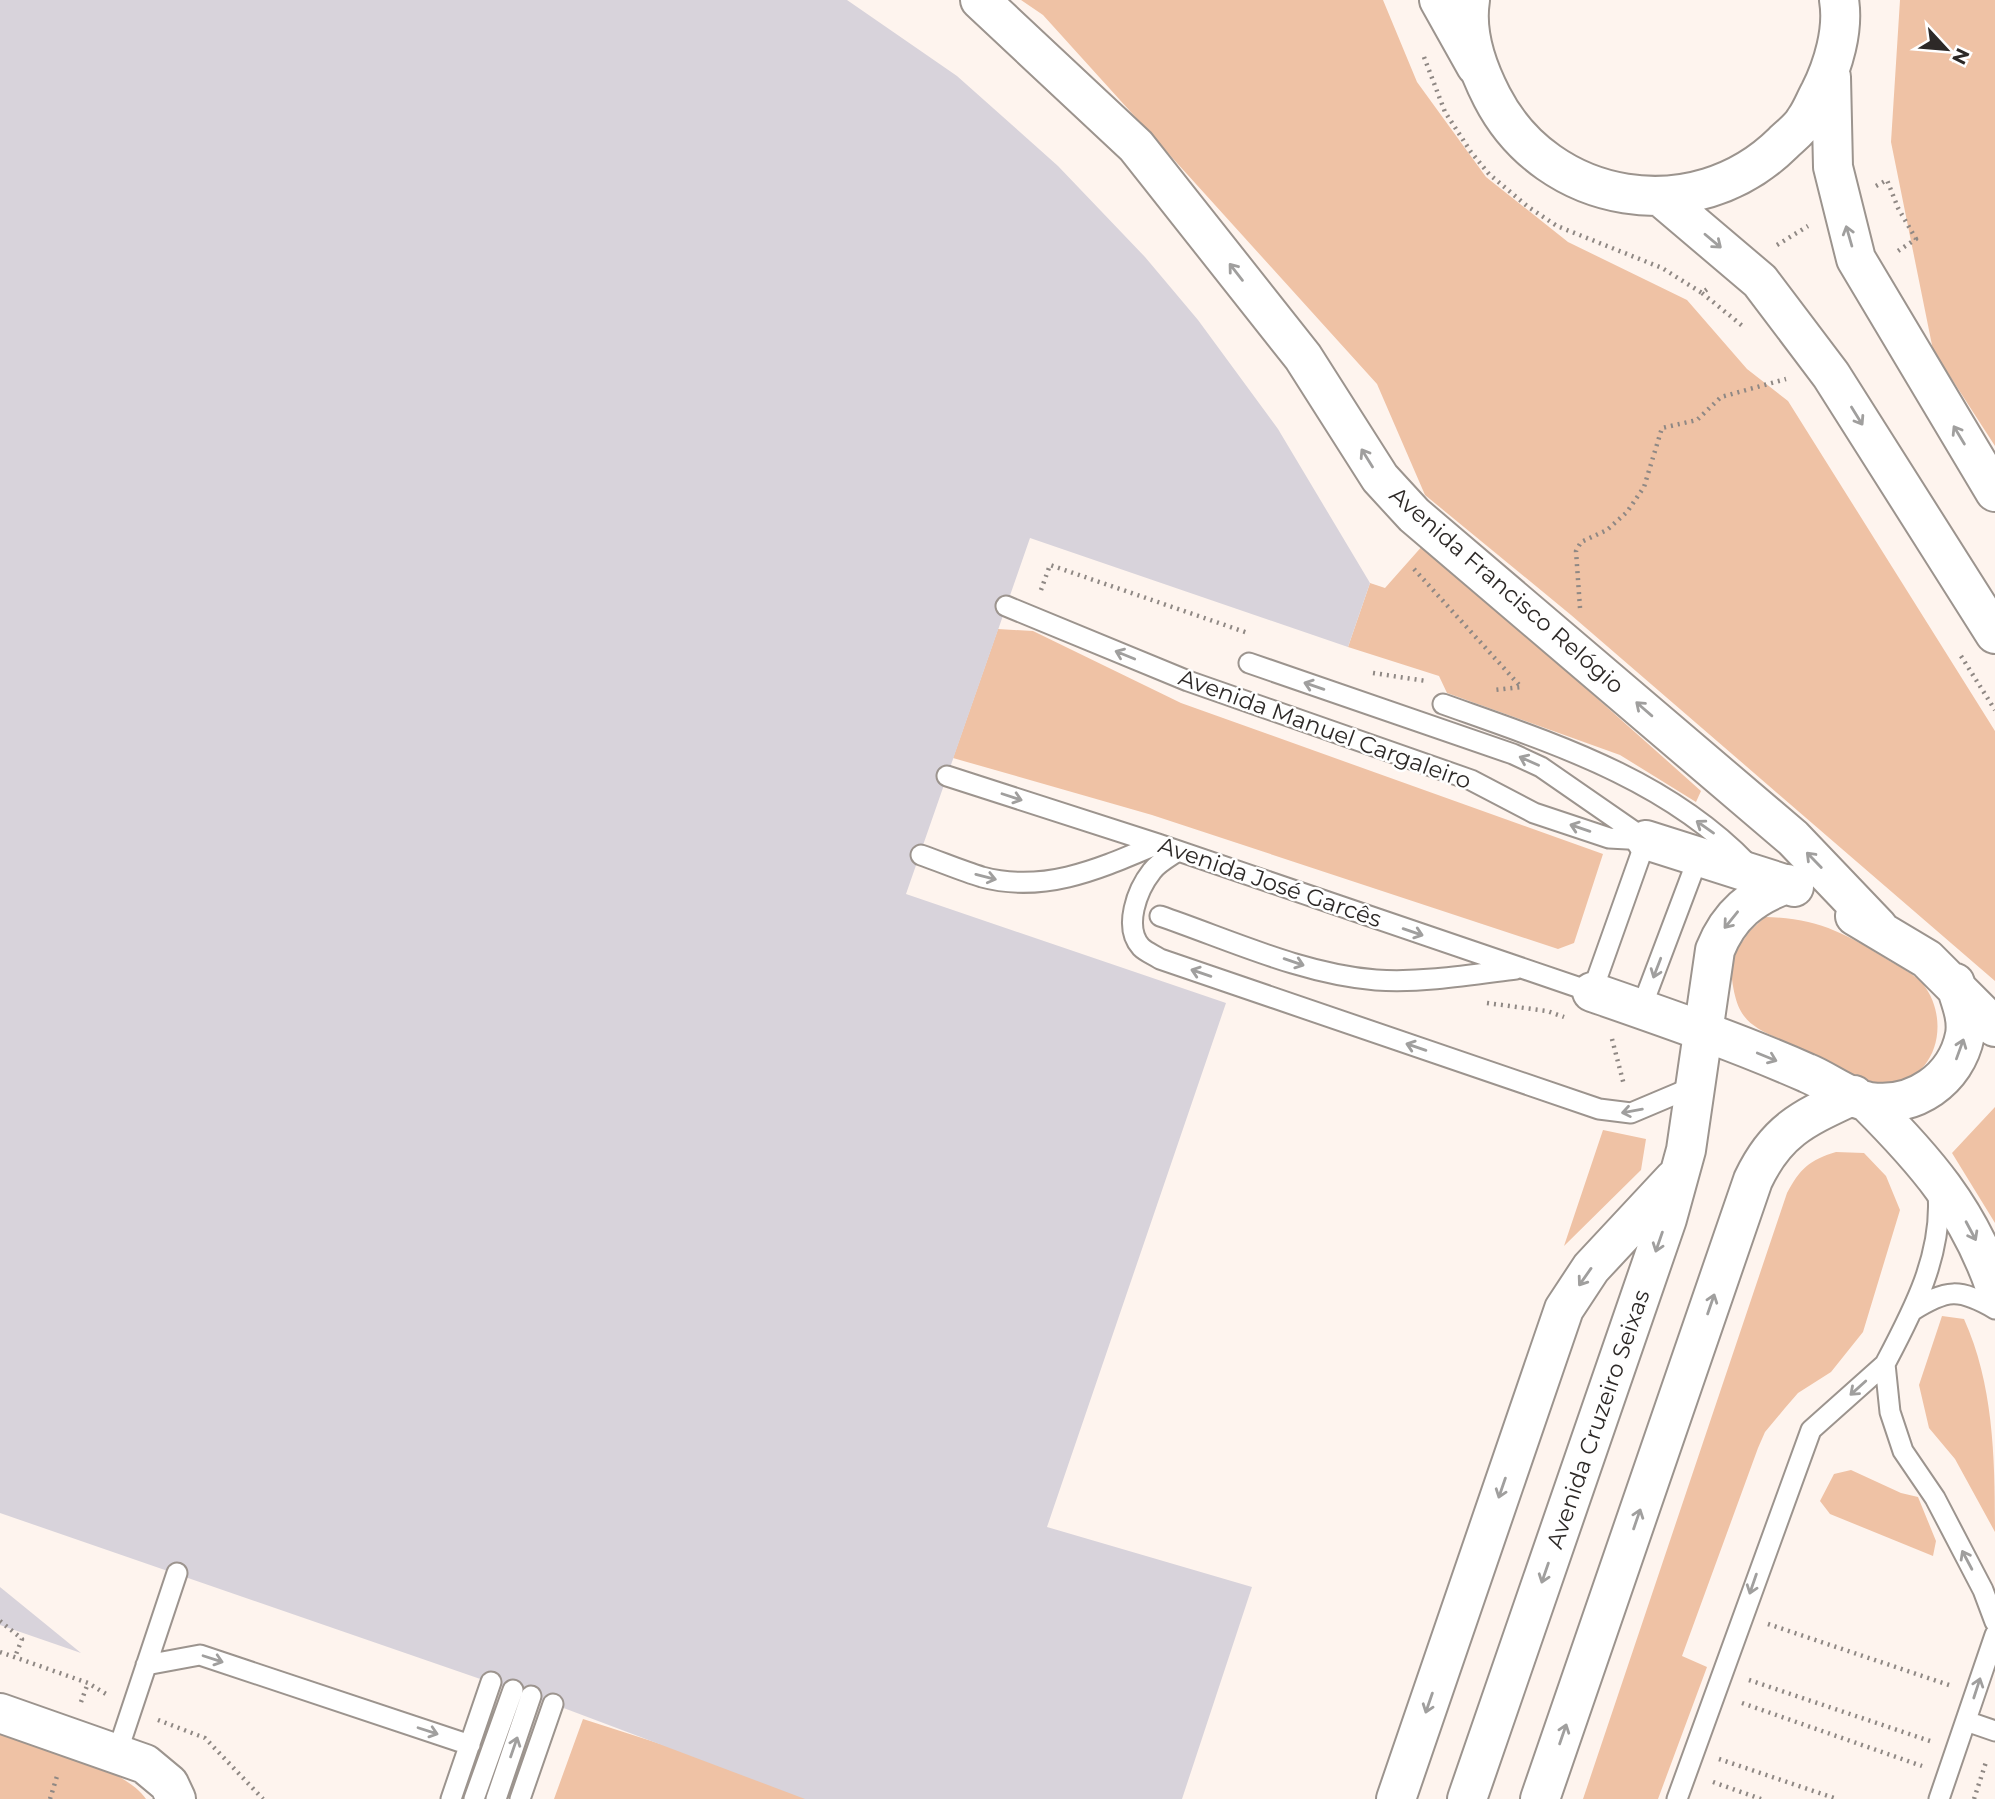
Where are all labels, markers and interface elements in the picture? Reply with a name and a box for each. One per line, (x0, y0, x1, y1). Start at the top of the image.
north arrow (1911, 14, 1981, 84)
text: N (1947, 44, 1975, 68)
one-way arrow (1842, 225, 1855, 248)
one-way arrow (1704, 233, 1722, 249)
one-way arrow (1229, 264, 1244, 282)
one-way arrow (1850, 405, 1864, 425)
one-way arrow (1952, 425, 1966, 445)
one-way arrow (1360, 449, 1374, 468)
street label: Avenida Francisco Relógio (1384, 481, 1630, 699)
one-way arrow (1115, 648, 1137, 661)
street label: Avenida Manuel Cargaleiro (1175, 663, 1475, 795)
one-way arrow (1304, 679, 1326, 691)
one-way arrow (1635, 701, 1653, 717)
one-way arrow (1519, 754, 1540, 767)
one-way arrow (1000, 791, 1022, 804)
one-way arrow (1696, 820, 1715, 834)
one-way arrow (1569, 821, 1591, 833)
street label: Avenida José Garcês (1155, 831, 1385, 933)
one-way arrow (1805, 851, 1822, 868)
one-way arrow (974, 871, 997, 884)
one-way arrow (1723, 911, 1739, 929)
one-way arrow (1402, 927, 1424, 939)
one-way arrow (1283, 956, 1305, 969)
one-way arrow (1649, 956, 1662, 978)
one-way arrow (1190, 965, 1212, 978)
one-way arrow (1955, 1038, 1967, 1060)
one-way arrow (1405, 1039, 1427, 1052)
one-way arrow (1755, 1051, 1777, 1064)
one-way arrow (1621, 1105, 1644, 1118)
one-way arrow (1965, 1220, 1978, 1241)
one-way arrow (1652, 1231, 1665, 1253)
one-way arrow (1578, 1267, 1592, 1286)
street label: Avenida Cruzeiro Seixas (1541, 1286, 1655, 1552)
one-way arrow (1706, 1294, 1718, 1316)
one-way arrow (1849, 1380, 1867, 1396)
one-way arrow (1495, 1476, 1507, 1498)
one-way arrow (1632, 1509, 1644, 1531)
one-way arrow (1960, 1550, 1973, 1571)
one-way arrow (1538, 1561, 1550, 1583)
one-way arrow (1746, 1572, 1758, 1594)
one-way arrow (201, 1654, 223, 1666)
one-way arrow (1971, 1677, 1984, 1699)
one-way arrow (1421, 1692, 1434, 1714)
one-way arrow (1558, 1724, 1570, 1746)
one-way arrow (417, 1726, 439, 1738)
one-way arrow (509, 1737, 521, 1759)

